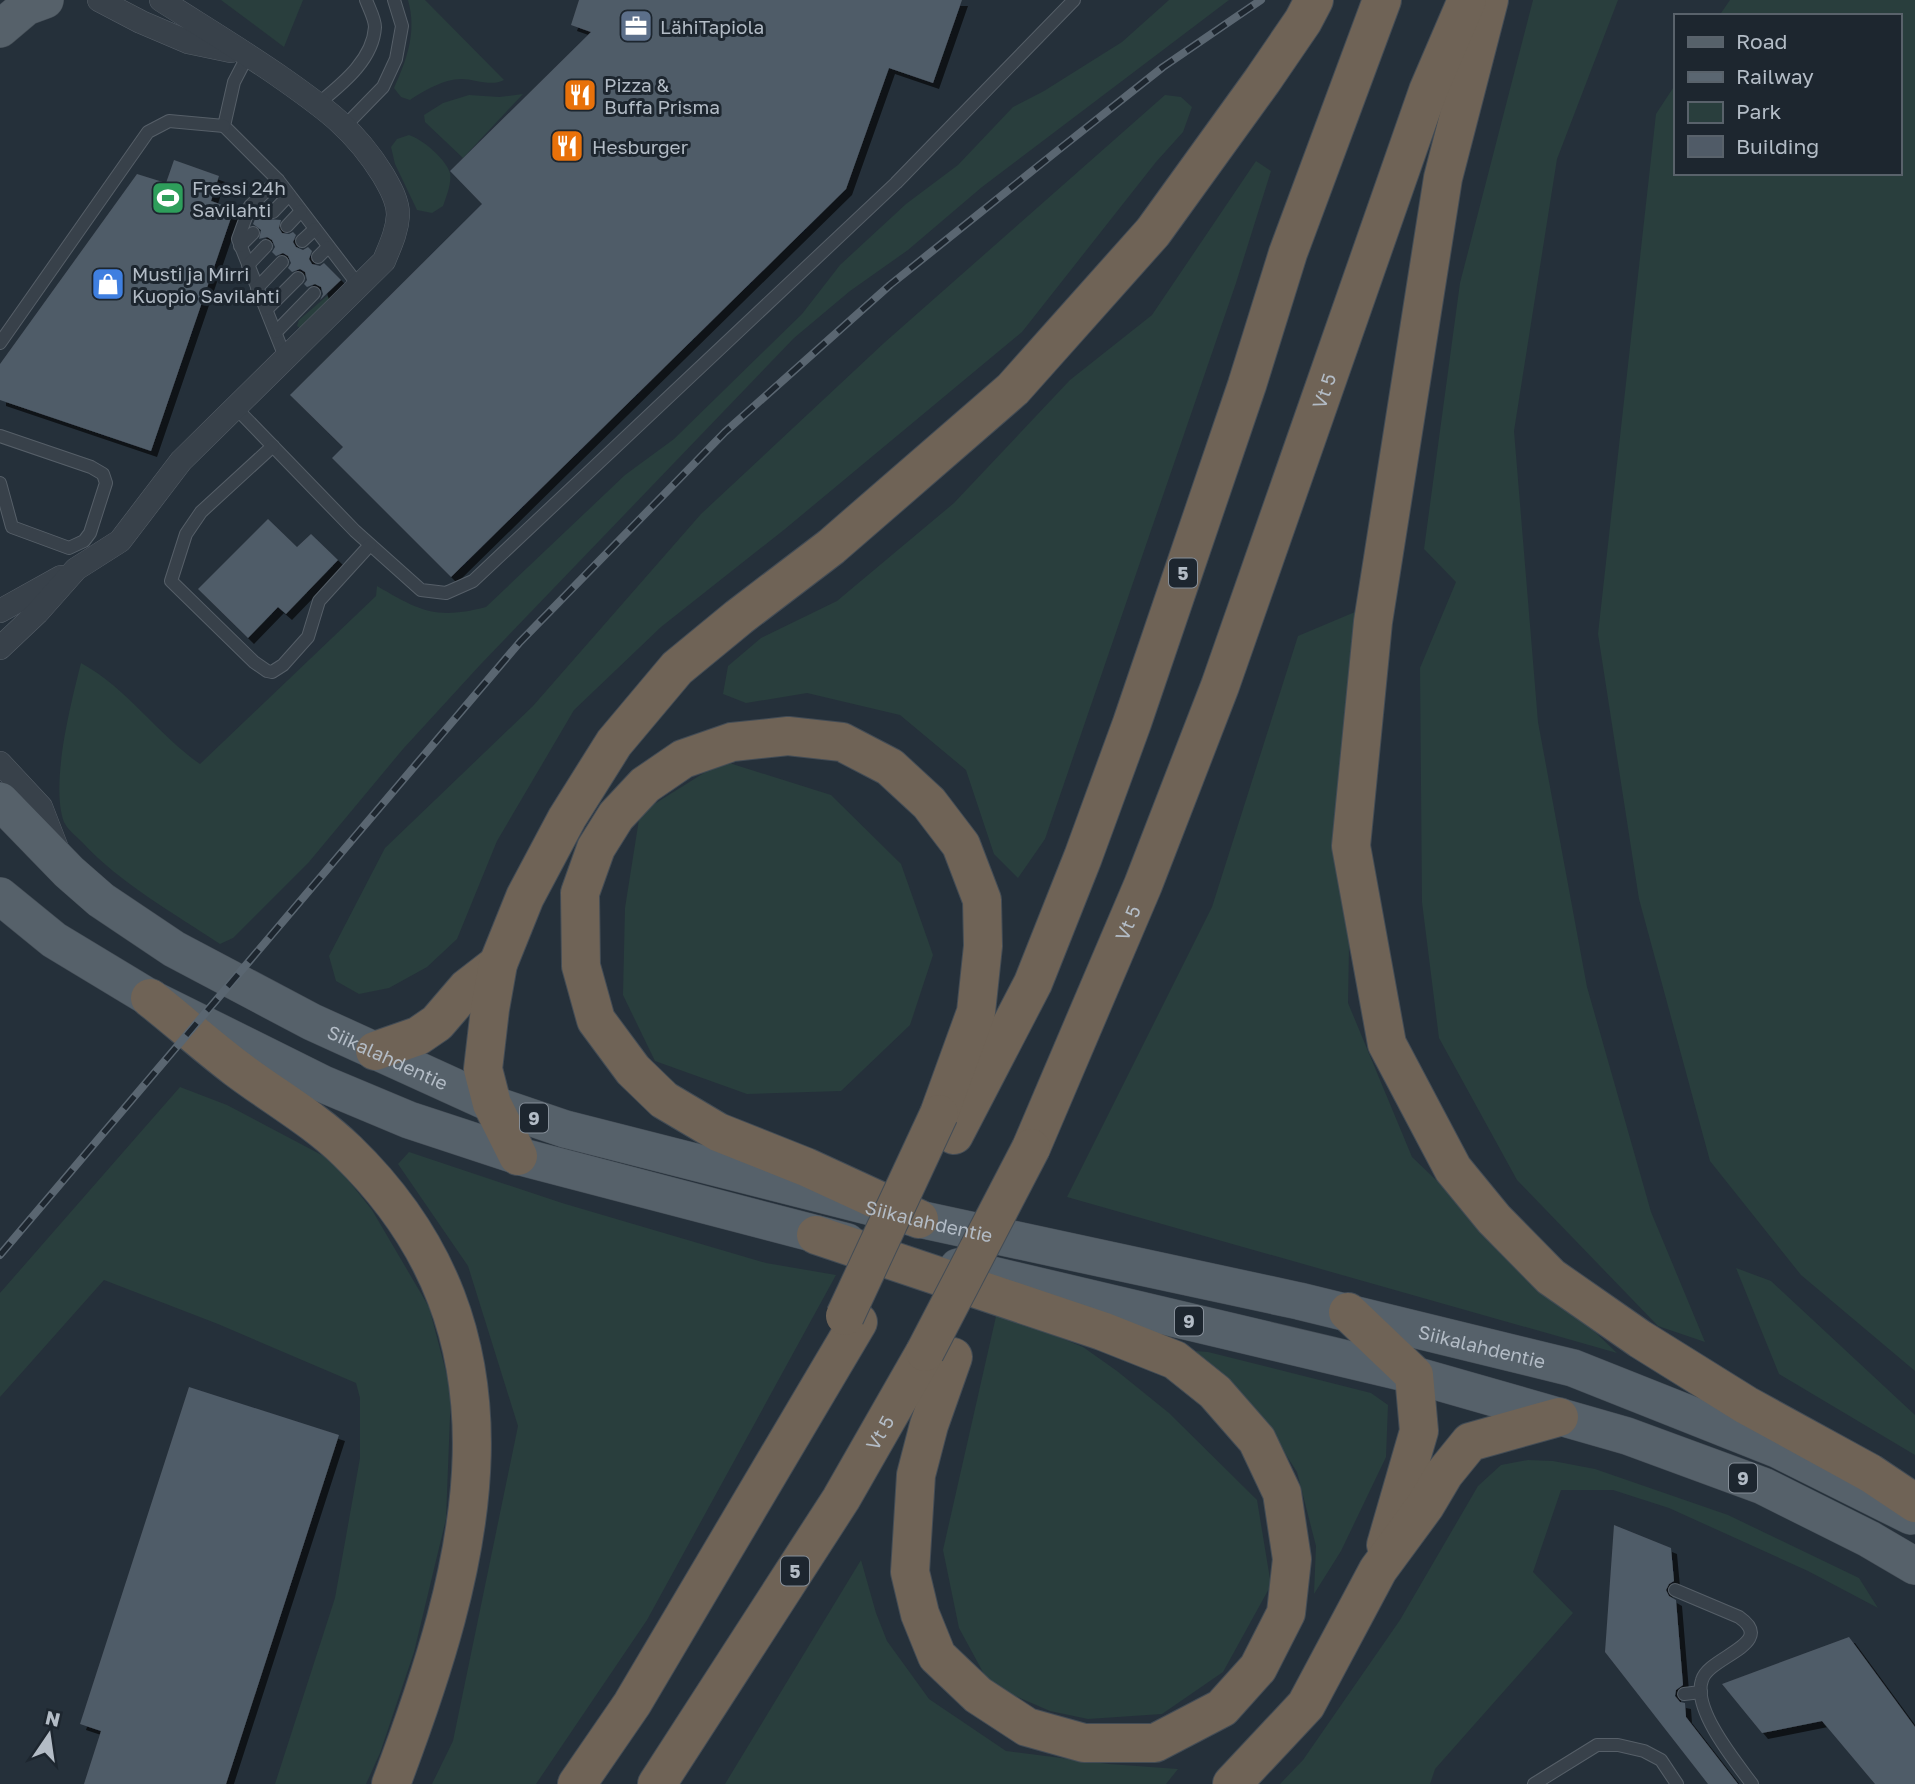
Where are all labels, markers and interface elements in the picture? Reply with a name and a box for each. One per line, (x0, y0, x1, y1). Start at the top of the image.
office icon: LähiTapiola (617, 7, 655, 45)
legend (1674, 14, 1901, 175)
place label: LähiTapiola (660, 15, 764, 38)
text: Road (1736, 28, 1787, 54)
text: Railway (1736, 63, 1814, 89)
place label: Pizza & Buffa Prisma (604, 73, 720, 118)
restaurant icon: Pizza & Buffa Prisma (561, 76, 599, 114)
text: Park (1736, 98, 1782, 124)
restaurant icon: Hesburger (548, 127, 586, 165)
text: Building (1736, 133, 1819, 159)
place label: Hesburger (592, 135, 689, 158)
place label: Fressi 24h Savilahti (192, 176, 286, 221)
sports icon: Fressi 24h Savilahti (149, 179, 187, 217)
place label: Musti ja Mirri Kuopio Savilahti (132, 262, 280, 307)
shop icon: Musti ja Mirri Kuopio Savilahti (89, 265, 127, 303)
street label: Vt 5 (1306, 370, 1340, 412)
road number: 5 (1169, 558, 1197, 588)
street label: Vt 5 (1109, 902, 1145, 944)
street label: Siikalahdentie (324, 1019, 452, 1094)
road number: 9 (520, 1104, 548, 1133)
street label: Siikalahdentie (863, 1194, 995, 1246)
road number: 9 (1175, 1306, 1203, 1336)
street label: Siikalahdentie (1416, 1319, 1548, 1372)
street label: Vt 5 (860, 1411, 898, 1454)
road number: 9 (1729, 1464, 1757, 1492)
road number: 5 (781, 1556, 809, 1586)
north arrow (14, 1700, 84, 1770)
text: N (43, 1705, 63, 1731)

